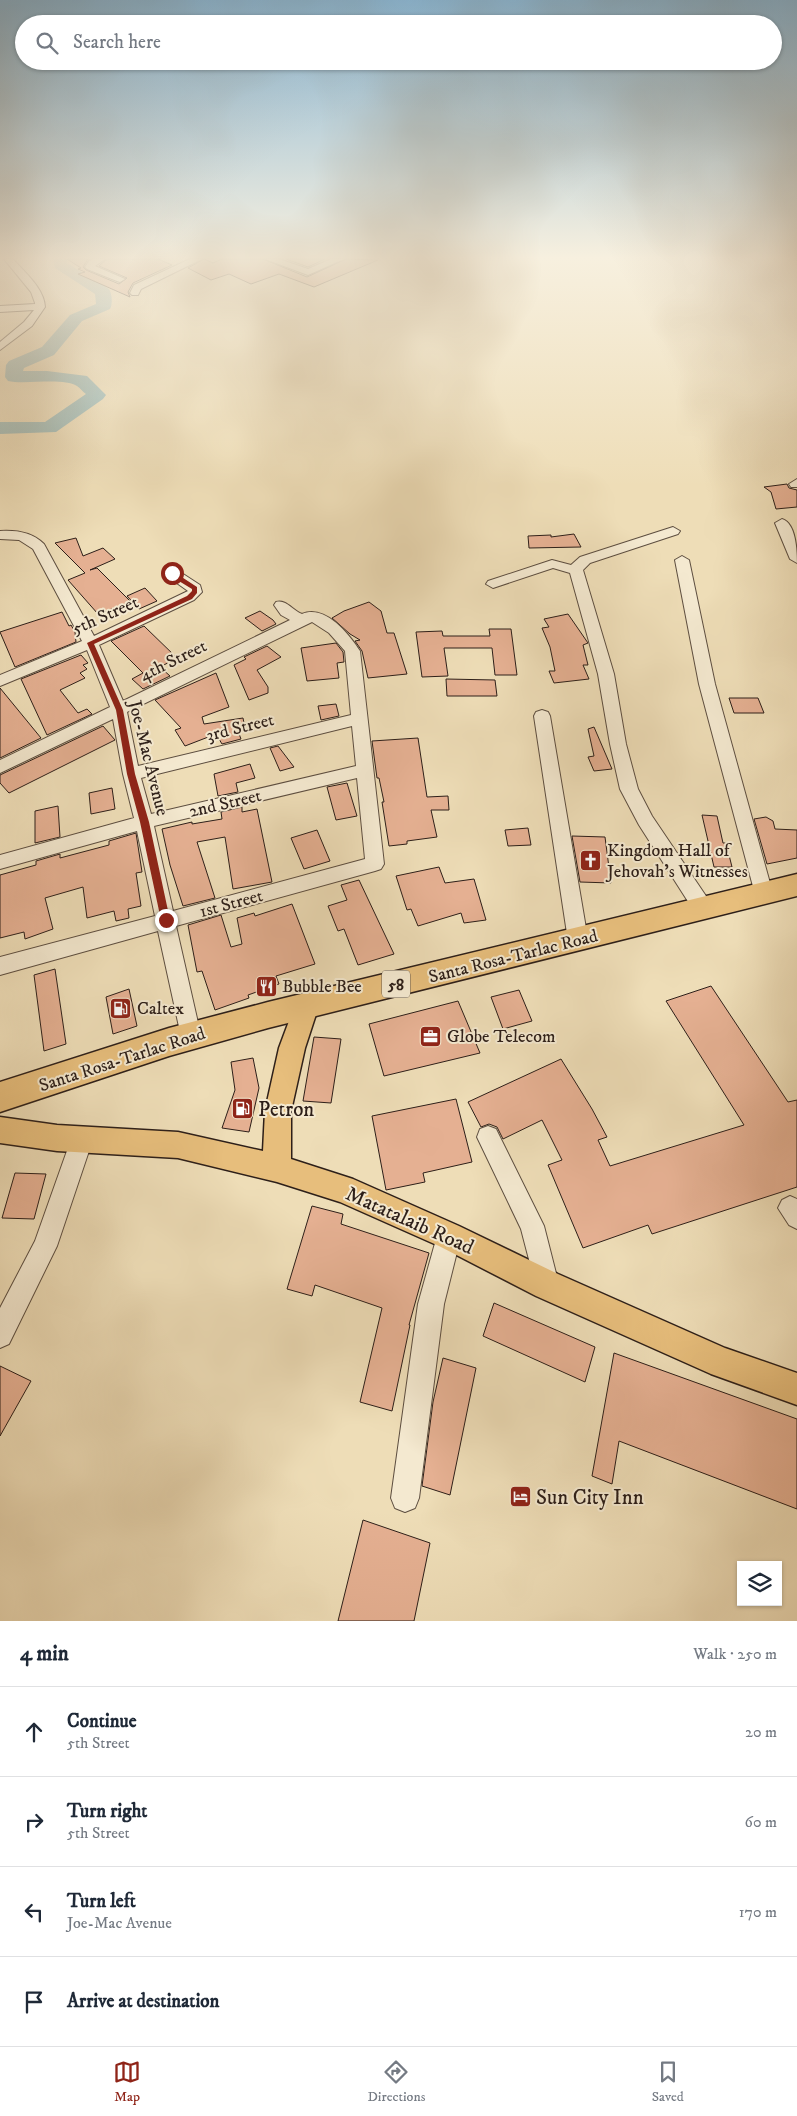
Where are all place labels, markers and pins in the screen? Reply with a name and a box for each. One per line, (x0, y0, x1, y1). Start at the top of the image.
place label: Kingdom Hall of Jehovah's Witnesses (605, 840, 748, 883)
church icon: Kingdom Hall of Jehovah's Witnesses (579, 848, 603, 872)
restaurant icon: Bubble Bee (254, 974, 278, 998)
place label: Bubble Bee (282, 976, 362, 998)
fuel station icon: Caltex (109, 996, 133, 1020)
place label: Caltex (137, 998, 184, 1020)
office icon: Globe Telecom (419, 1024, 443, 1048)
place label: Globe Telecom (447, 1026, 556, 1048)
fuel station icon: Petron (230, 1097, 254, 1121)
place label: Petron (258, 1097, 314, 1123)
hotel icon: Sun City Inn (508, 1485, 532, 1509)
place label: Sun City Inn (536, 1485, 644, 1511)

